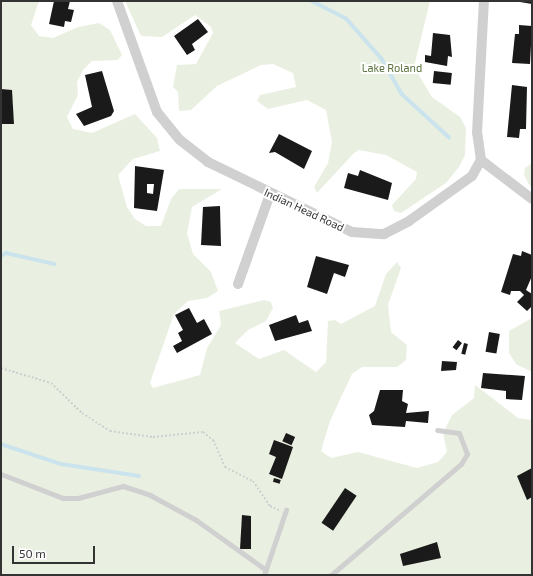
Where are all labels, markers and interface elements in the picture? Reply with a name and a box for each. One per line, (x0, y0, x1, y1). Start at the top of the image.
park label: Lake Roland (362, 61, 422, 75)
street label: Indian Head Road (262, 186, 346, 234)
scale bar (14, 538, 97, 564)
text: 50 m (19, 546, 46, 560)

